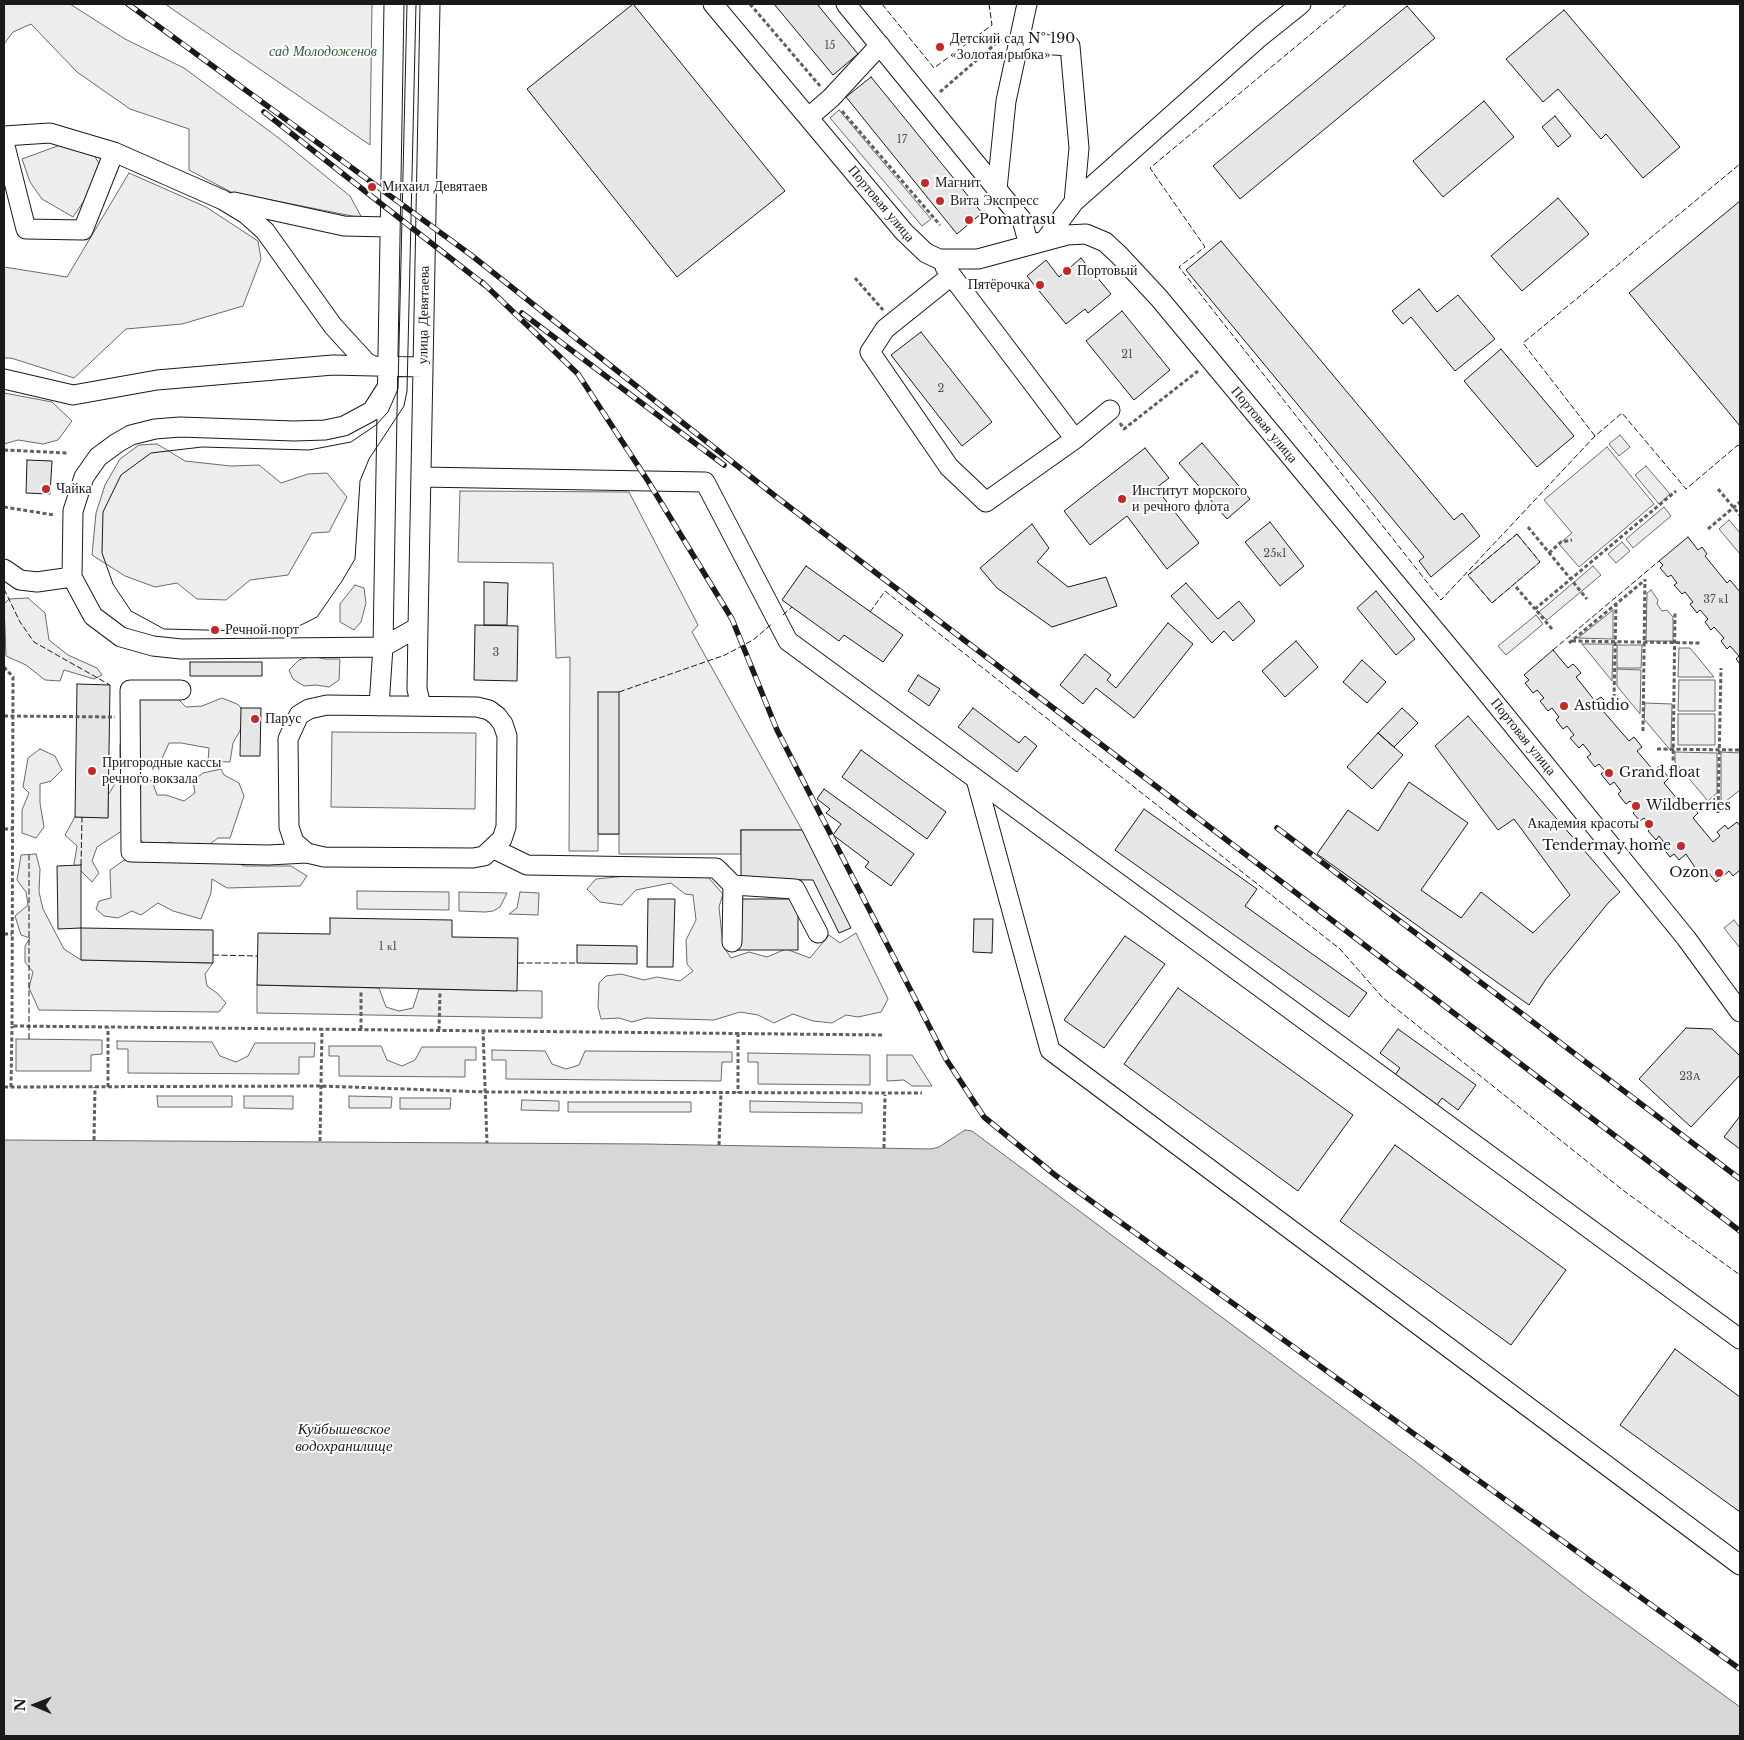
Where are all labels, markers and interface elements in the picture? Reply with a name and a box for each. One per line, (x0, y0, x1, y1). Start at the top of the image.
place label: Детский сад № 190 «Золотая рыбка» (950, 31, 1075, 64)
house number: 15 (824, 39, 836, 53)
marker: Детский сад № 190 «Золотая рыбка» (934, 41, 946, 53)
park label: сад Молодоженов (269, 44, 377, 60)
house number: 17 (897, 133, 907, 147)
street label: Портовая улица (844, 162, 918, 246)
place label: Магнит (935, 175, 981, 191)
marker: Магнит (919, 177, 931, 189)
place label: Михаил Девятаев (382, 179, 488, 195)
marker: Михаил Девятаев (366, 181, 378, 193)
place label: Вита Экспресс (950, 193, 1039, 209)
marker: Вита Экспресс (934, 195, 946, 207)
place label: Pomatrasu (979, 212, 1056, 228)
marker: Pomatrasu (963, 214, 975, 226)
place label: Портовый (1077, 263, 1137, 279)
street label: улица Девятаева (415, 265, 433, 365)
marker: Портовый (1061, 265, 1073, 277)
place label: Пятёрочка (968, 277, 1030, 293)
marker: Пятёрочка (1034, 279, 1046, 291)
house number: 21 (1121, 348, 1133, 362)
house number: 2 (938, 382, 944, 396)
street label: Портовая улица (1227, 383, 1301, 467)
place label: Чайка (56, 481, 92, 497)
marker: Чайка (40, 483, 52, 495)
place label: Институт морского и речного флота (1132, 483, 1247, 516)
marker: Институт морского и речного флота (1116, 493, 1128, 505)
house number: 25к1 (1263, 547, 1287, 561)
house number: 37 к1 (1703, 593, 1729, 607)
place label: Речной порт (225, 622, 299, 638)
marker: Речной порт (209, 624, 221, 636)
house number: 3 (493, 646, 499, 660)
street label: Портовая улица (1487, 695, 1559, 779)
place label: Astudio (1574, 698, 1629, 714)
marker: Astudio (1558, 700, 1570, 712)
place label: Парус (265, 711, 301, 727)
marker: Парус (249, 713, 261, 725)
place label: Пригородные кассы речного вокзала (102, 755, 221, 788)
marker: Пригородные кассы речного вокзала (86, 765, 98, 777)
place label: Grand float (1619, 765, 1700, 781)
marker: Grand float (1603, 767, 1615, 779)
place label: Wildberries (1646, 798, 1731, 814)
marker: Wildberries (1630, 800, 1642, 812)
place label: Академия красоты (1527, 816, 1639, 832)
marker: Академия красоты (1643, 818, 1655, 830)
place label: Tendermay home (1542, 838, 1671, 854)
marker: Tendermay home (1675, 840, 1687, 852)
place label: Ozon (1669, 865, 1709, 881)
marker: Ozon (1713, 867, 1725, 879)
house number: 1 к1 (379, 940, 397, 954)
house number: 23А (1679, 1070, 1701, 1084)
water label: Куйбышевское водохранилище (295, 1421, 393, 1456)
north arrow (10, 1680, 60, 1730)
text: N (11, 1698, 29, 1711)

